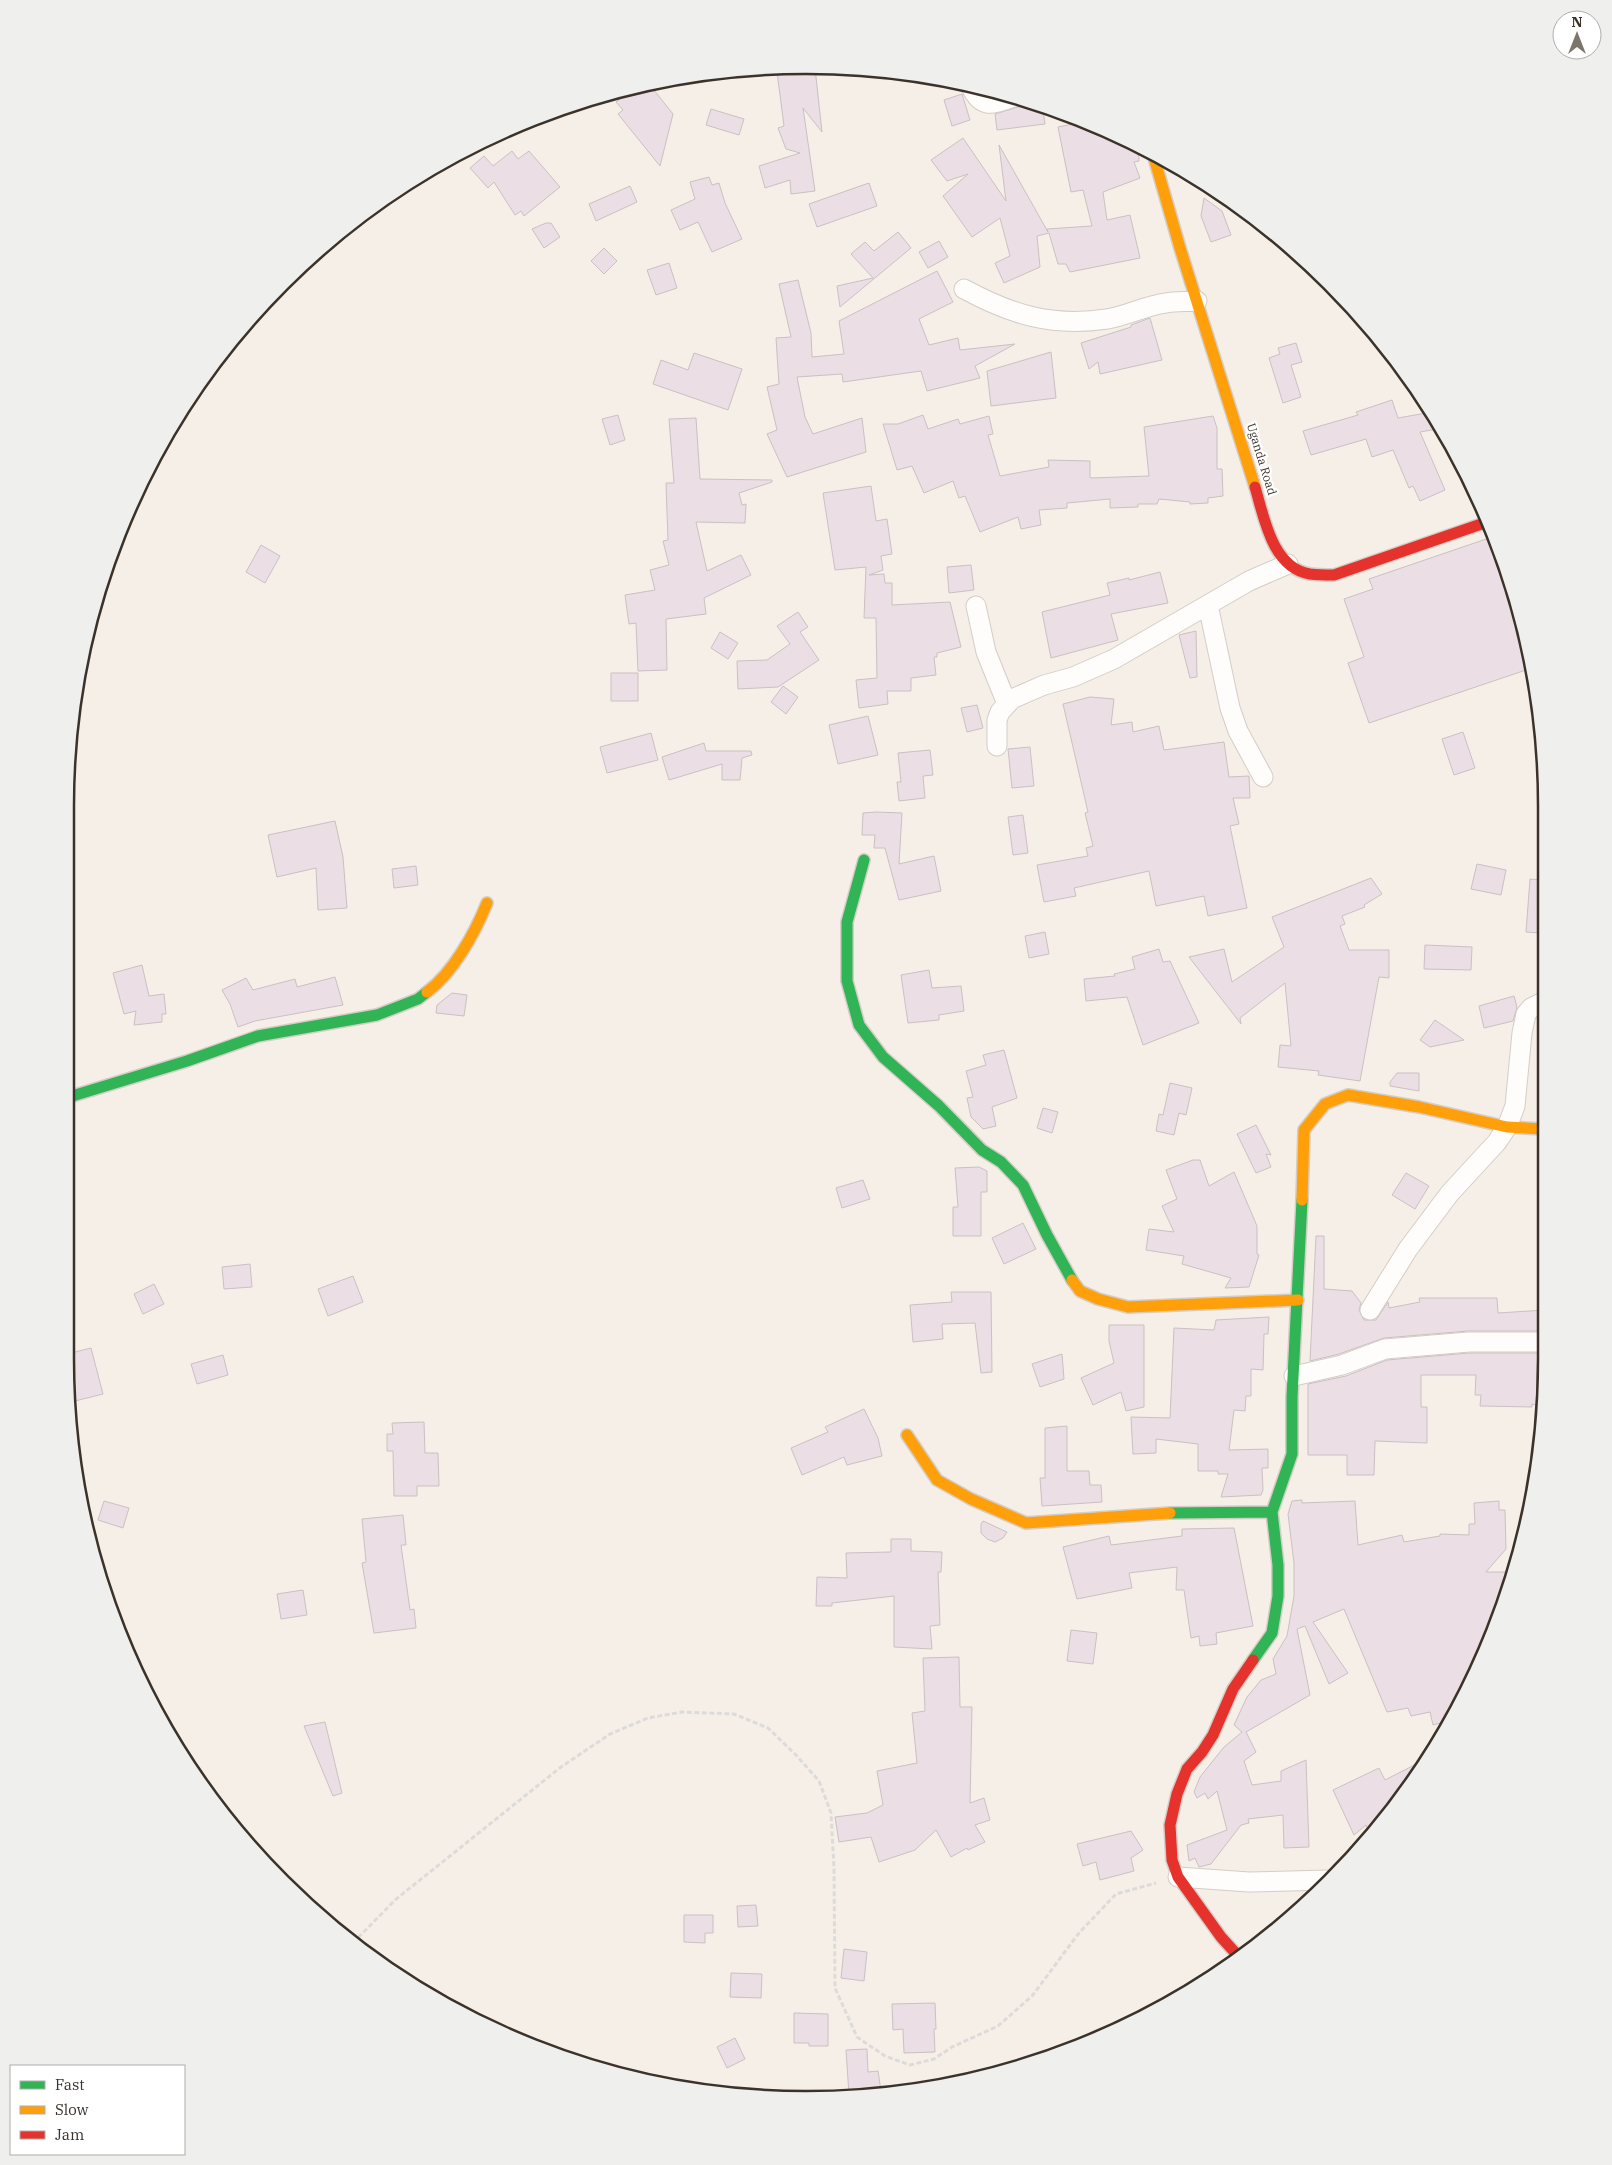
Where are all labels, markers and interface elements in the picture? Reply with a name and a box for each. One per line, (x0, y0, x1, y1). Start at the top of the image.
north arrow (1552, 10, 1602, 60)
text: N (1571, 13, 1583, 31)
street label: Uganda Road (1244, 421, 1280, 497)
legend (10, 2065, 185, 2155)
text: Fast (55, 2075, 85, 2094)
text: Slow (55, 2100, 89, 2119)
text: Jam (55, 2125, 84, 2144)

